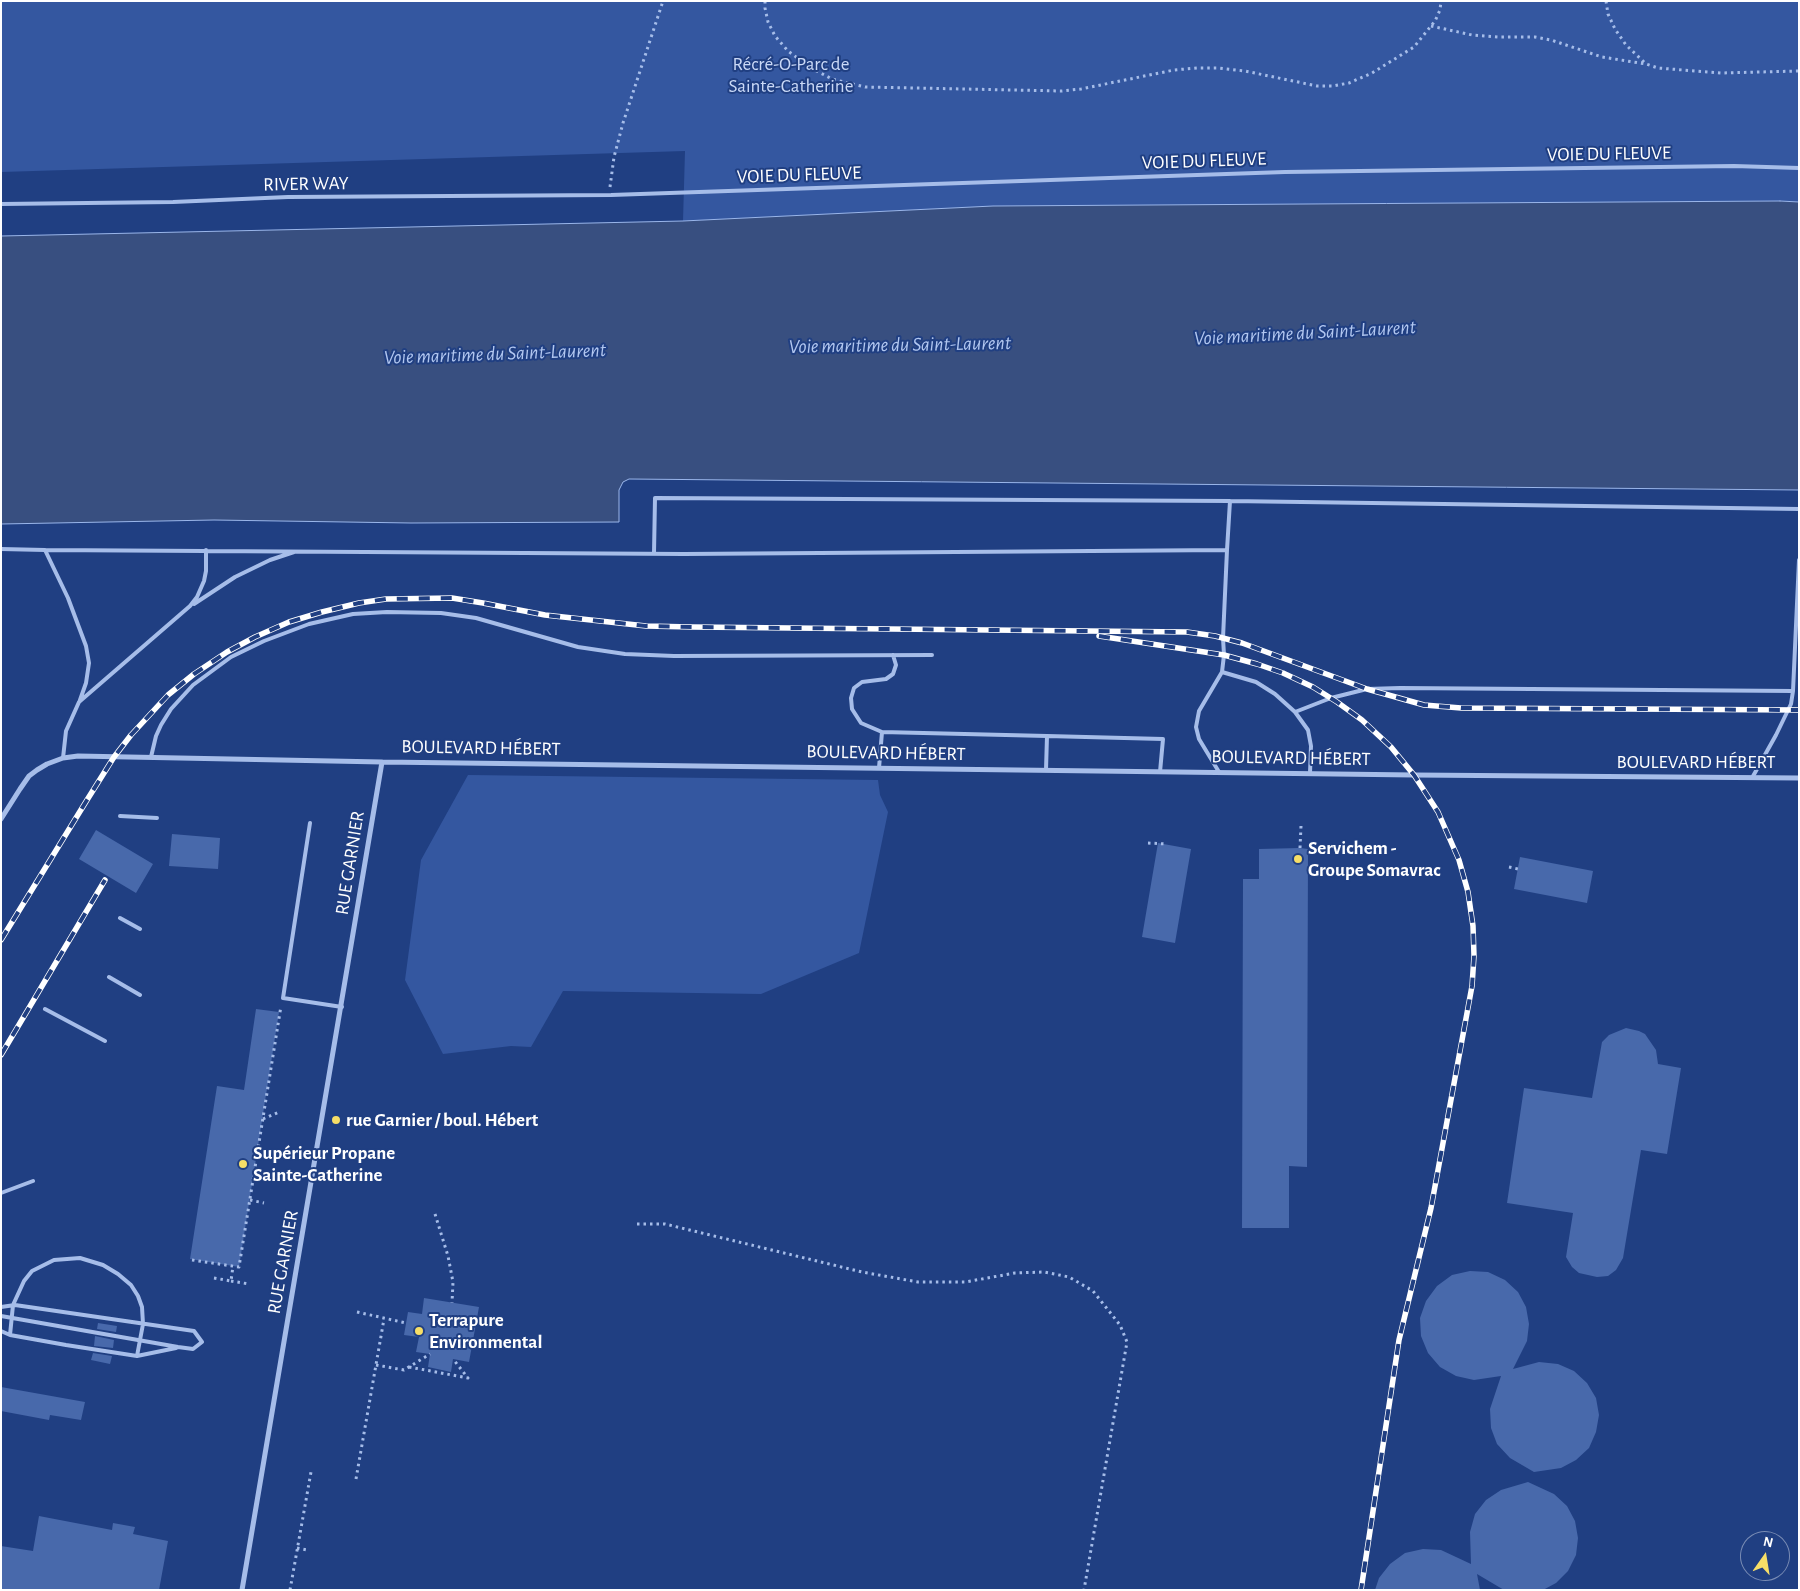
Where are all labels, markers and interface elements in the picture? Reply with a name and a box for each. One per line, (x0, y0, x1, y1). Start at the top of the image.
park label: Récré-O-Parc de Sainte-Catherine (729, 53, 853, 97)
street label: VOIE DU FLEUVE (1547, 142, 1671, 166)
street label: VOIE DU FLEUVE (1142, 147, 1266, 175)
street label: VOIE DU FLEUVE (737, 161, 861, 189)
street label: RIVER WAY (263, 172, 349, 196)
water label: Voie maritime du Saint-Laurent (1193, 315, 1417, 351)
water label: Voie maritime du Saint-Laurent (788, 331, 1012, 359)
water label: Voie maritime du Saint-Laurent (383, 338, 607, 370)
street label: BOULEVARD HÉBERT (401, 735, 561, 761)
street label: BOULEVARD HÉBERT (806, 740, 966, 766)
street label: BOULEVARD HÉBERT (1211, 745, 1371, 771)
street label: BOULEVARD HÉBERT (1616, 751, 1776, 773)
street label: RUE GARNIER (331, 809, 369, 917)
place label: Servichem - Groupe Somavrac (1308, 837, 1441, 881)
marker: Servichem - Groupe Somavrac (1292, 853, 1304, 865)
place label: rue Garnier / boul. Hébert (346, 1109, 538, 1131)
marker: rue Garnier / boul. Hébert (330, 1114, 342, 1126)
place label: Supérieur Propane Sainte-Catherine (253, 1142, 395, 1186)
marker: Supérieur Propane Sainte-Catherine (237, 1158, 249, 1170)
street label: RUE GARNIER (263, 1208, 303, 1316)
place label: Terrapure Environmental (429, 1309, 542, 1353)
marker: Terrapure Environmental (413, 1325, 425, 1337)
north arrow (1740, 1531, 1790, 1581)
text: N (1762, 1534, 1774, 1550)

